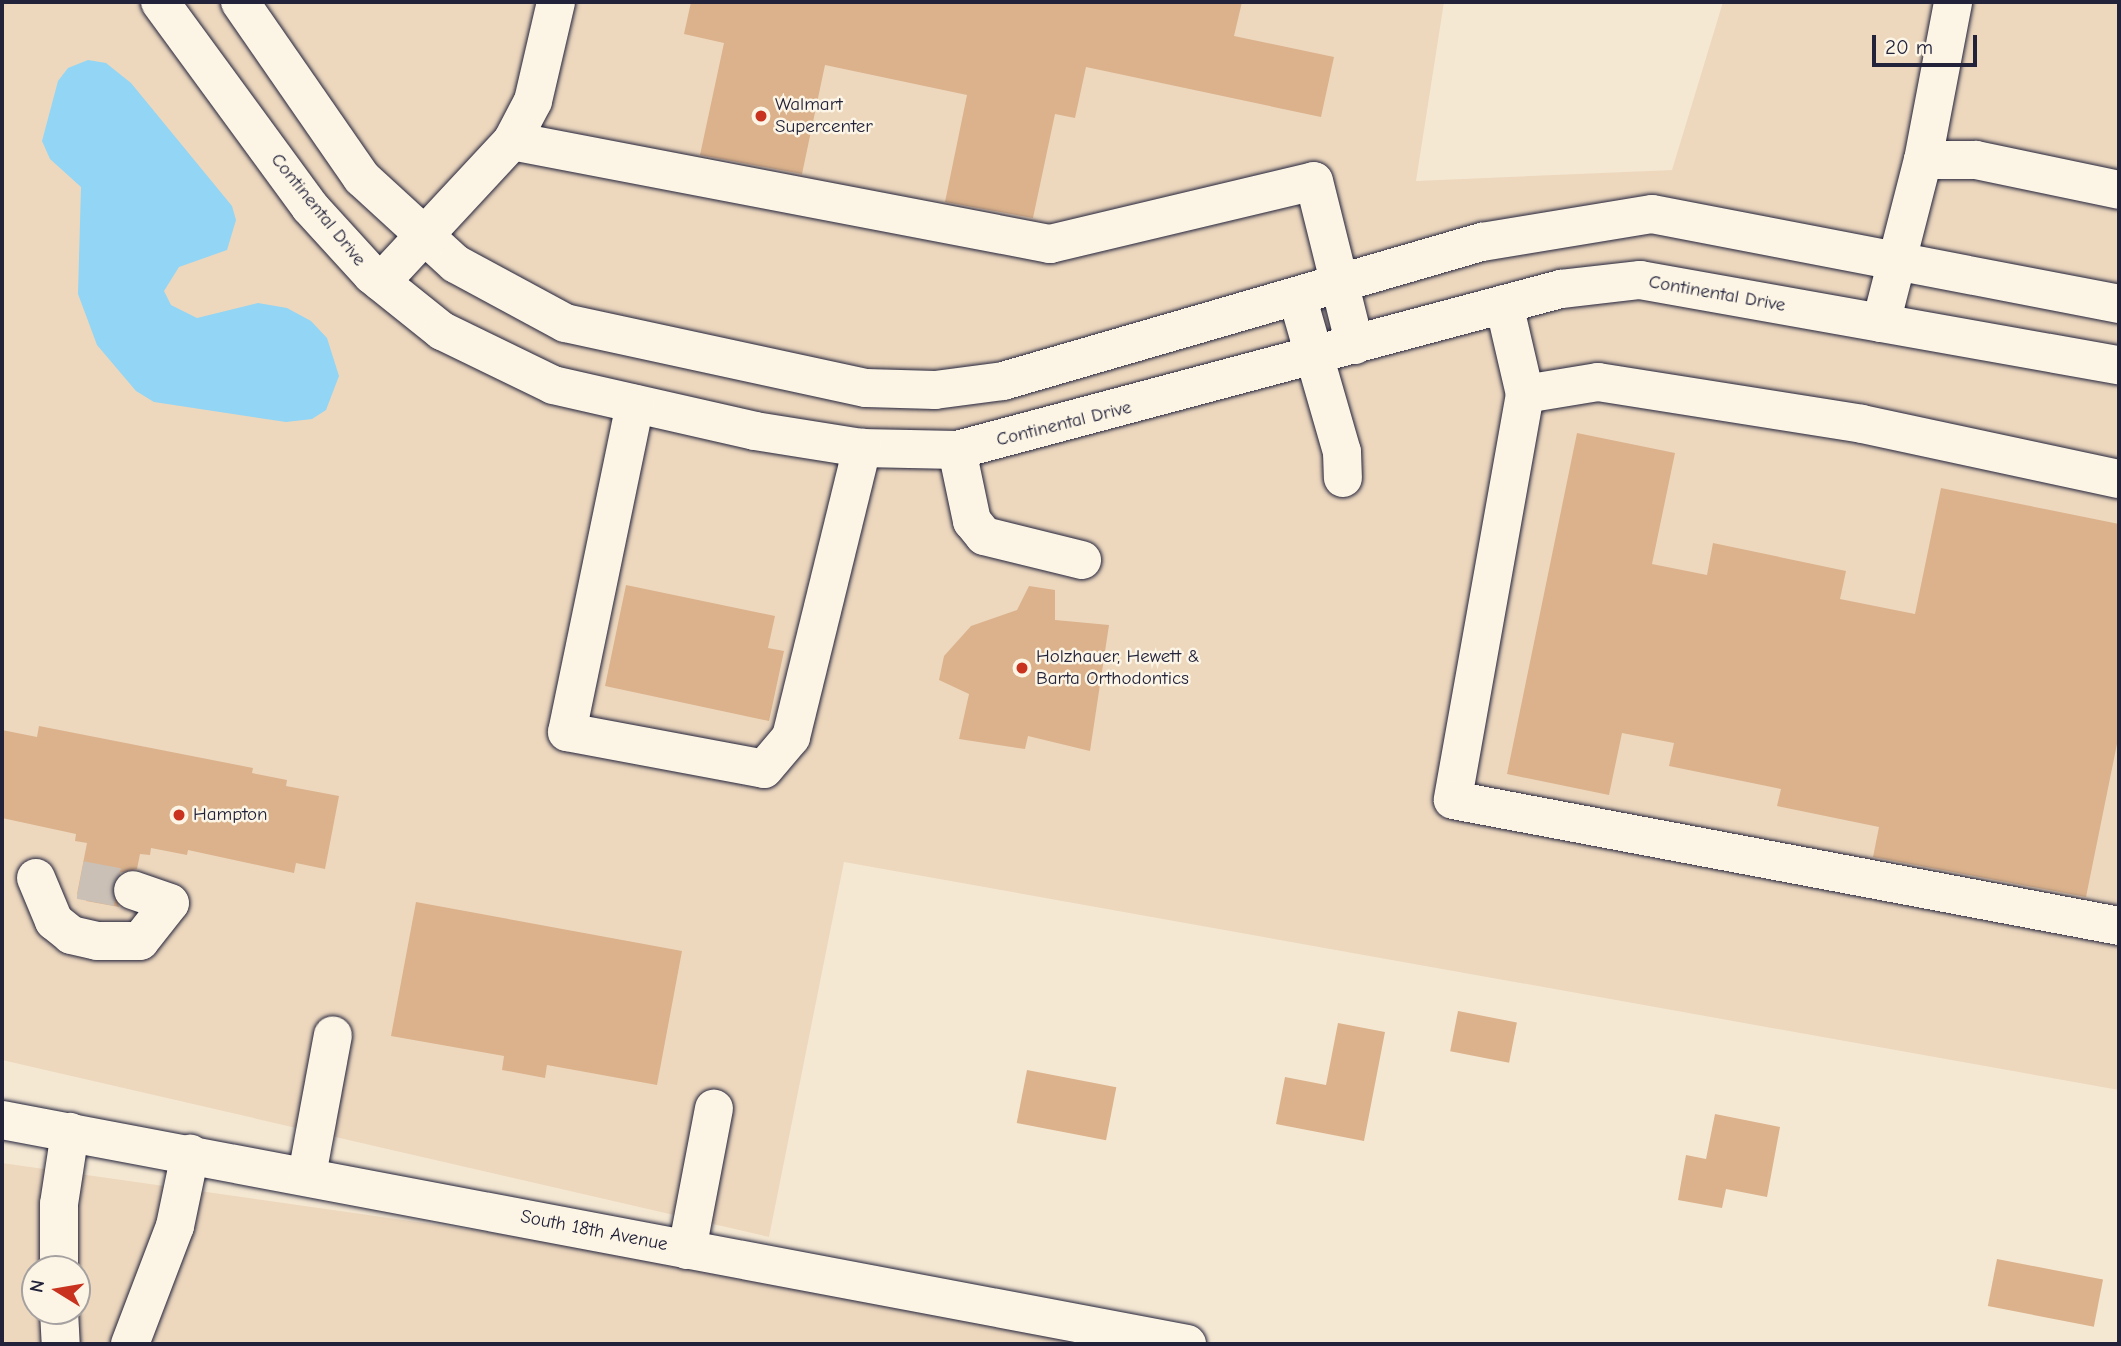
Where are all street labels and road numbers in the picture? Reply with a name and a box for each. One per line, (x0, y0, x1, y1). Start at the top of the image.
street label: Continental Drive (266, 149, 370, 271)
street label: Continental Drive (1647, 271, 1787, 317)
street label: Continental Drive (994, 396, 1134, 452)
street label: South 18th Avenue (519, 1206, 669, 1256)

